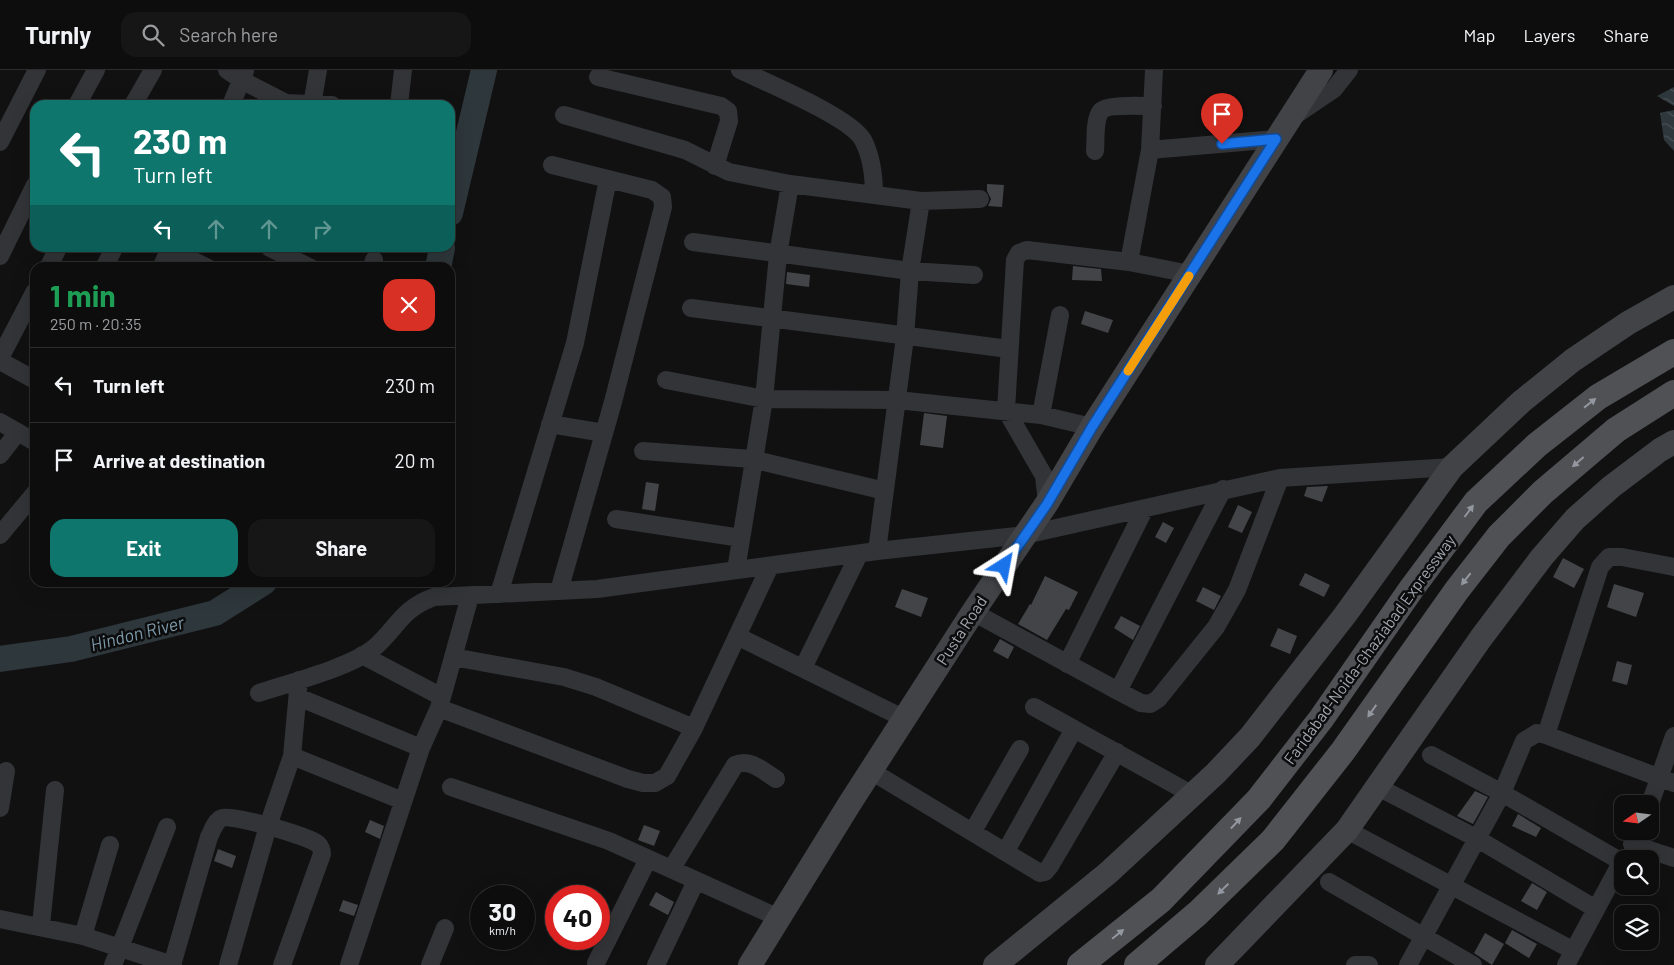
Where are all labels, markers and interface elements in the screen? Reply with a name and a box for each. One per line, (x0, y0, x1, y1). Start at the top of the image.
search box (121, 12, 471, 57)
text: Turnly (25, 20, 91, 49)
icon: search (139, 21, 167, 49)
text: Search here (179, 23, 278, 46)
text: Map (1463, 24, 1495, 46)
text: Layers (1523, 24, 1576, 46)
text: Share (1604, 24, 1649, 46)
pin (1201, 93, 1243, 144)
icon: arrive (1208, 100, 1236, 128)
text: 230 m (133, 119, 227, 161)
icon: left (50, 120, 115, 185)
text: Turn left (133, 161, 213, 187)
icon: left (149, 215, 177, 243)
icon: ahead (202, 215, 230, 243)
icon: ahead (255, 215, 283, 243)
icon: right (308, 215, 336, 243)
text: 1 min (50, 277, 116, 313)
button: close (383, 279, 435, 331)
text: 250 m · 20:35 (50, 314, 142, 333)
icon: left (50, 371, 78, 399)
text: Turn left (93, 374, 164, 397)
text: 230 m (385, 374, 435, 397)
one-way arrow (1583, 397, 1596, 408)
icon: arrive (50, 446, 78, 474)
text: Arrive at destination (93, 449, 265, 472)
text: 20 m (395, 449, 435, 472)
one-way arrow (1572, 456, 1584, 467)
one-way arrow (1464, 505, 1475, 518)
button: Exit (50, 519, 238, 577)
button: Share (248, 519, 435, 577)
street label: Faridabad-Noida-Ghaziabad Expressway (1279, 530, 1459, 767)
position arrow (977, 539, 1029, 591)
one-way arrow (1460, 572, 1471, 585)
street label: Pusta Road (932, 592, 990, 668)
water label: Hindon River (88, 611, 187, 655)
one-way arrow (1367, 704, 1377, 718)
north arrow (1614, 795, 1659, 840)
map controls (1614, 795, 1659, 950)
one-way arrow (1230, 818, 1242, 830)
button: search (1614, 850, 1659, 895)
one-way arrow (1217, 883, 1229, 895)
speed limit sign: 40 (545, 885, 610, 950)
text: 30 (489, 896, 516, 926)
button: layers (1614, 905, 1659, 950)
text: km/h (489, 923, 516, 937)
one-way arrow (1111, 929, 1124, 940)

